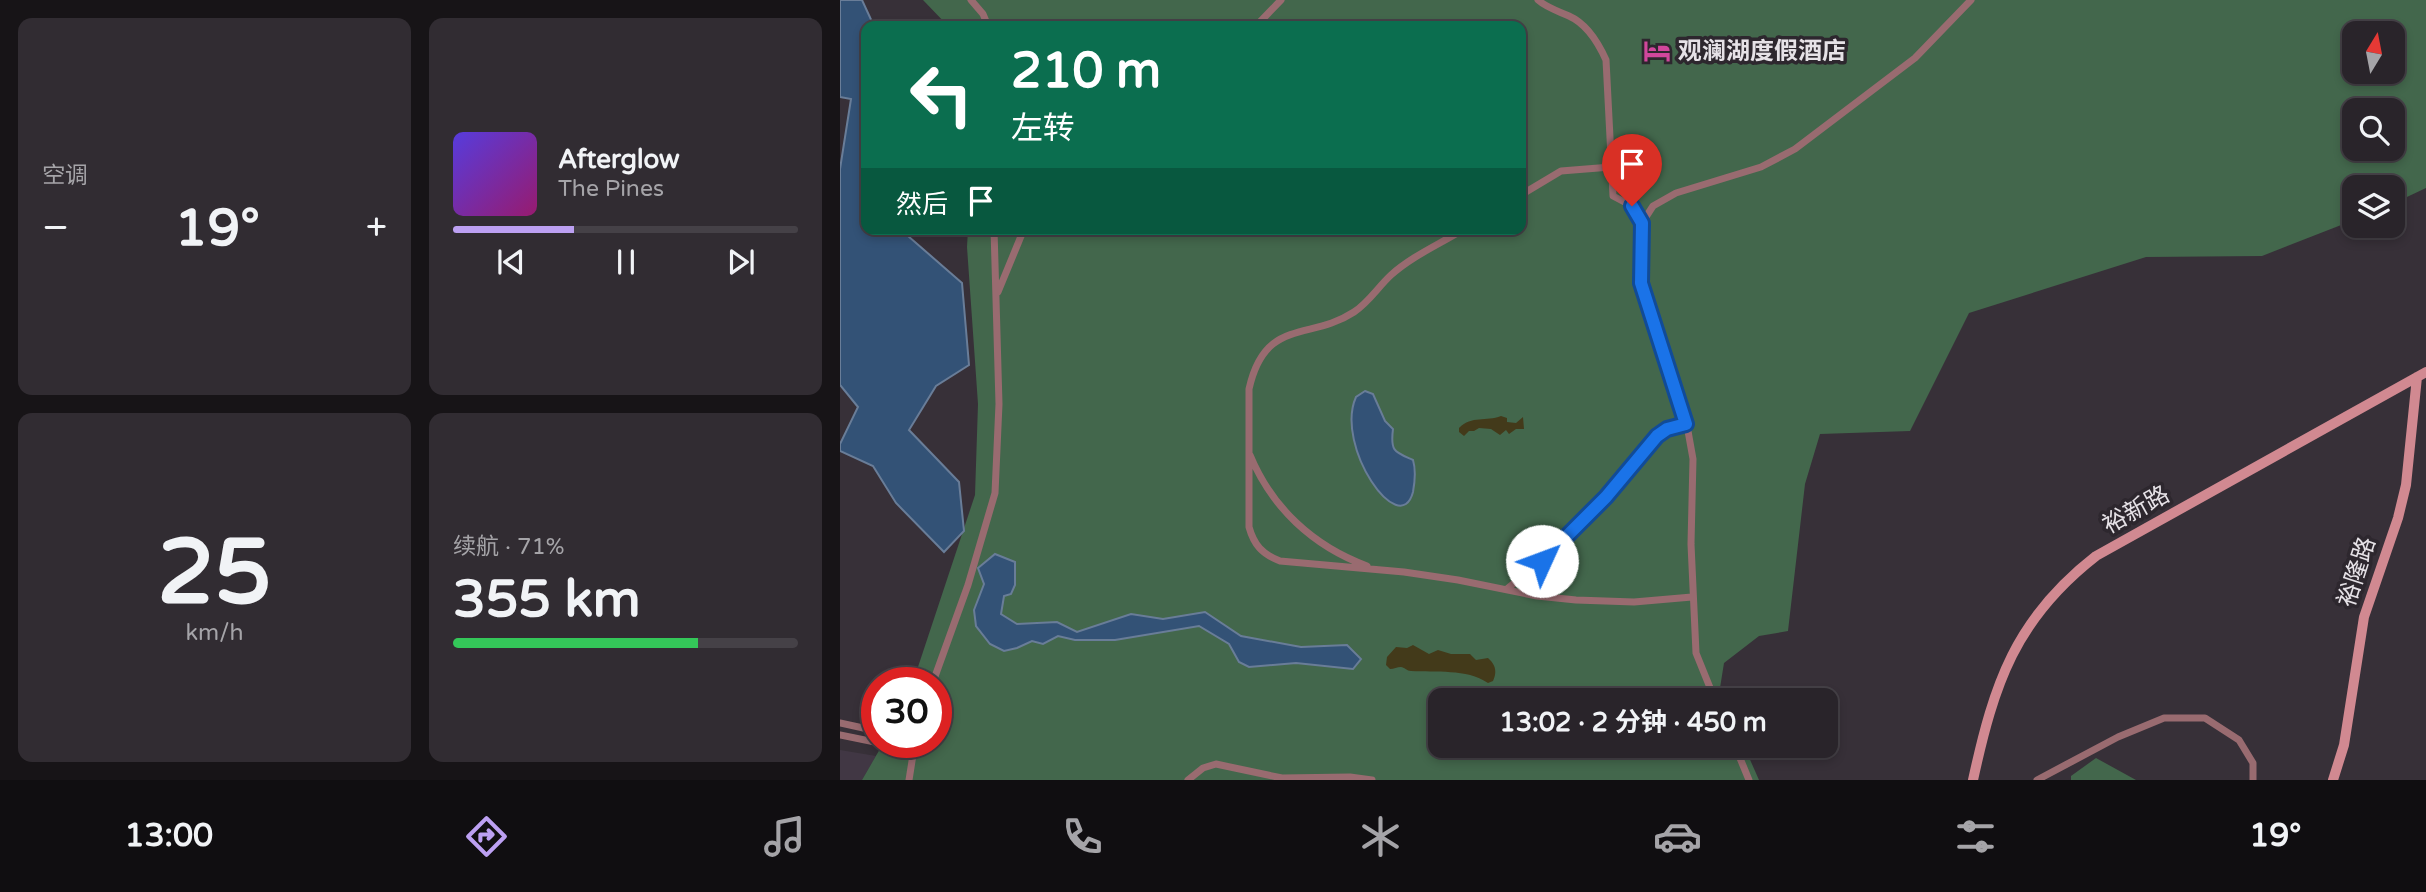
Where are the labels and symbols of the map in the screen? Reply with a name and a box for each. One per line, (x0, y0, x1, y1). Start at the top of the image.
north arrow (2342, 21, 2404, 84)
hotel icon: 观澜湖度假酒店 (1642, 36, 1672, 66)
place label: 观澜湖度假酒店 (1678, 37, 1846, 66)
pin (1602, 134, 1662, 206)
street label: 裕新路 (2097, 480, 2175, 540)
position arrow (1505, 524, 1579, 598)
street label: 裕隆路 (2332, 533, 2382, 611)
speed limit sign: 30 (861, 667, 952, 758)

